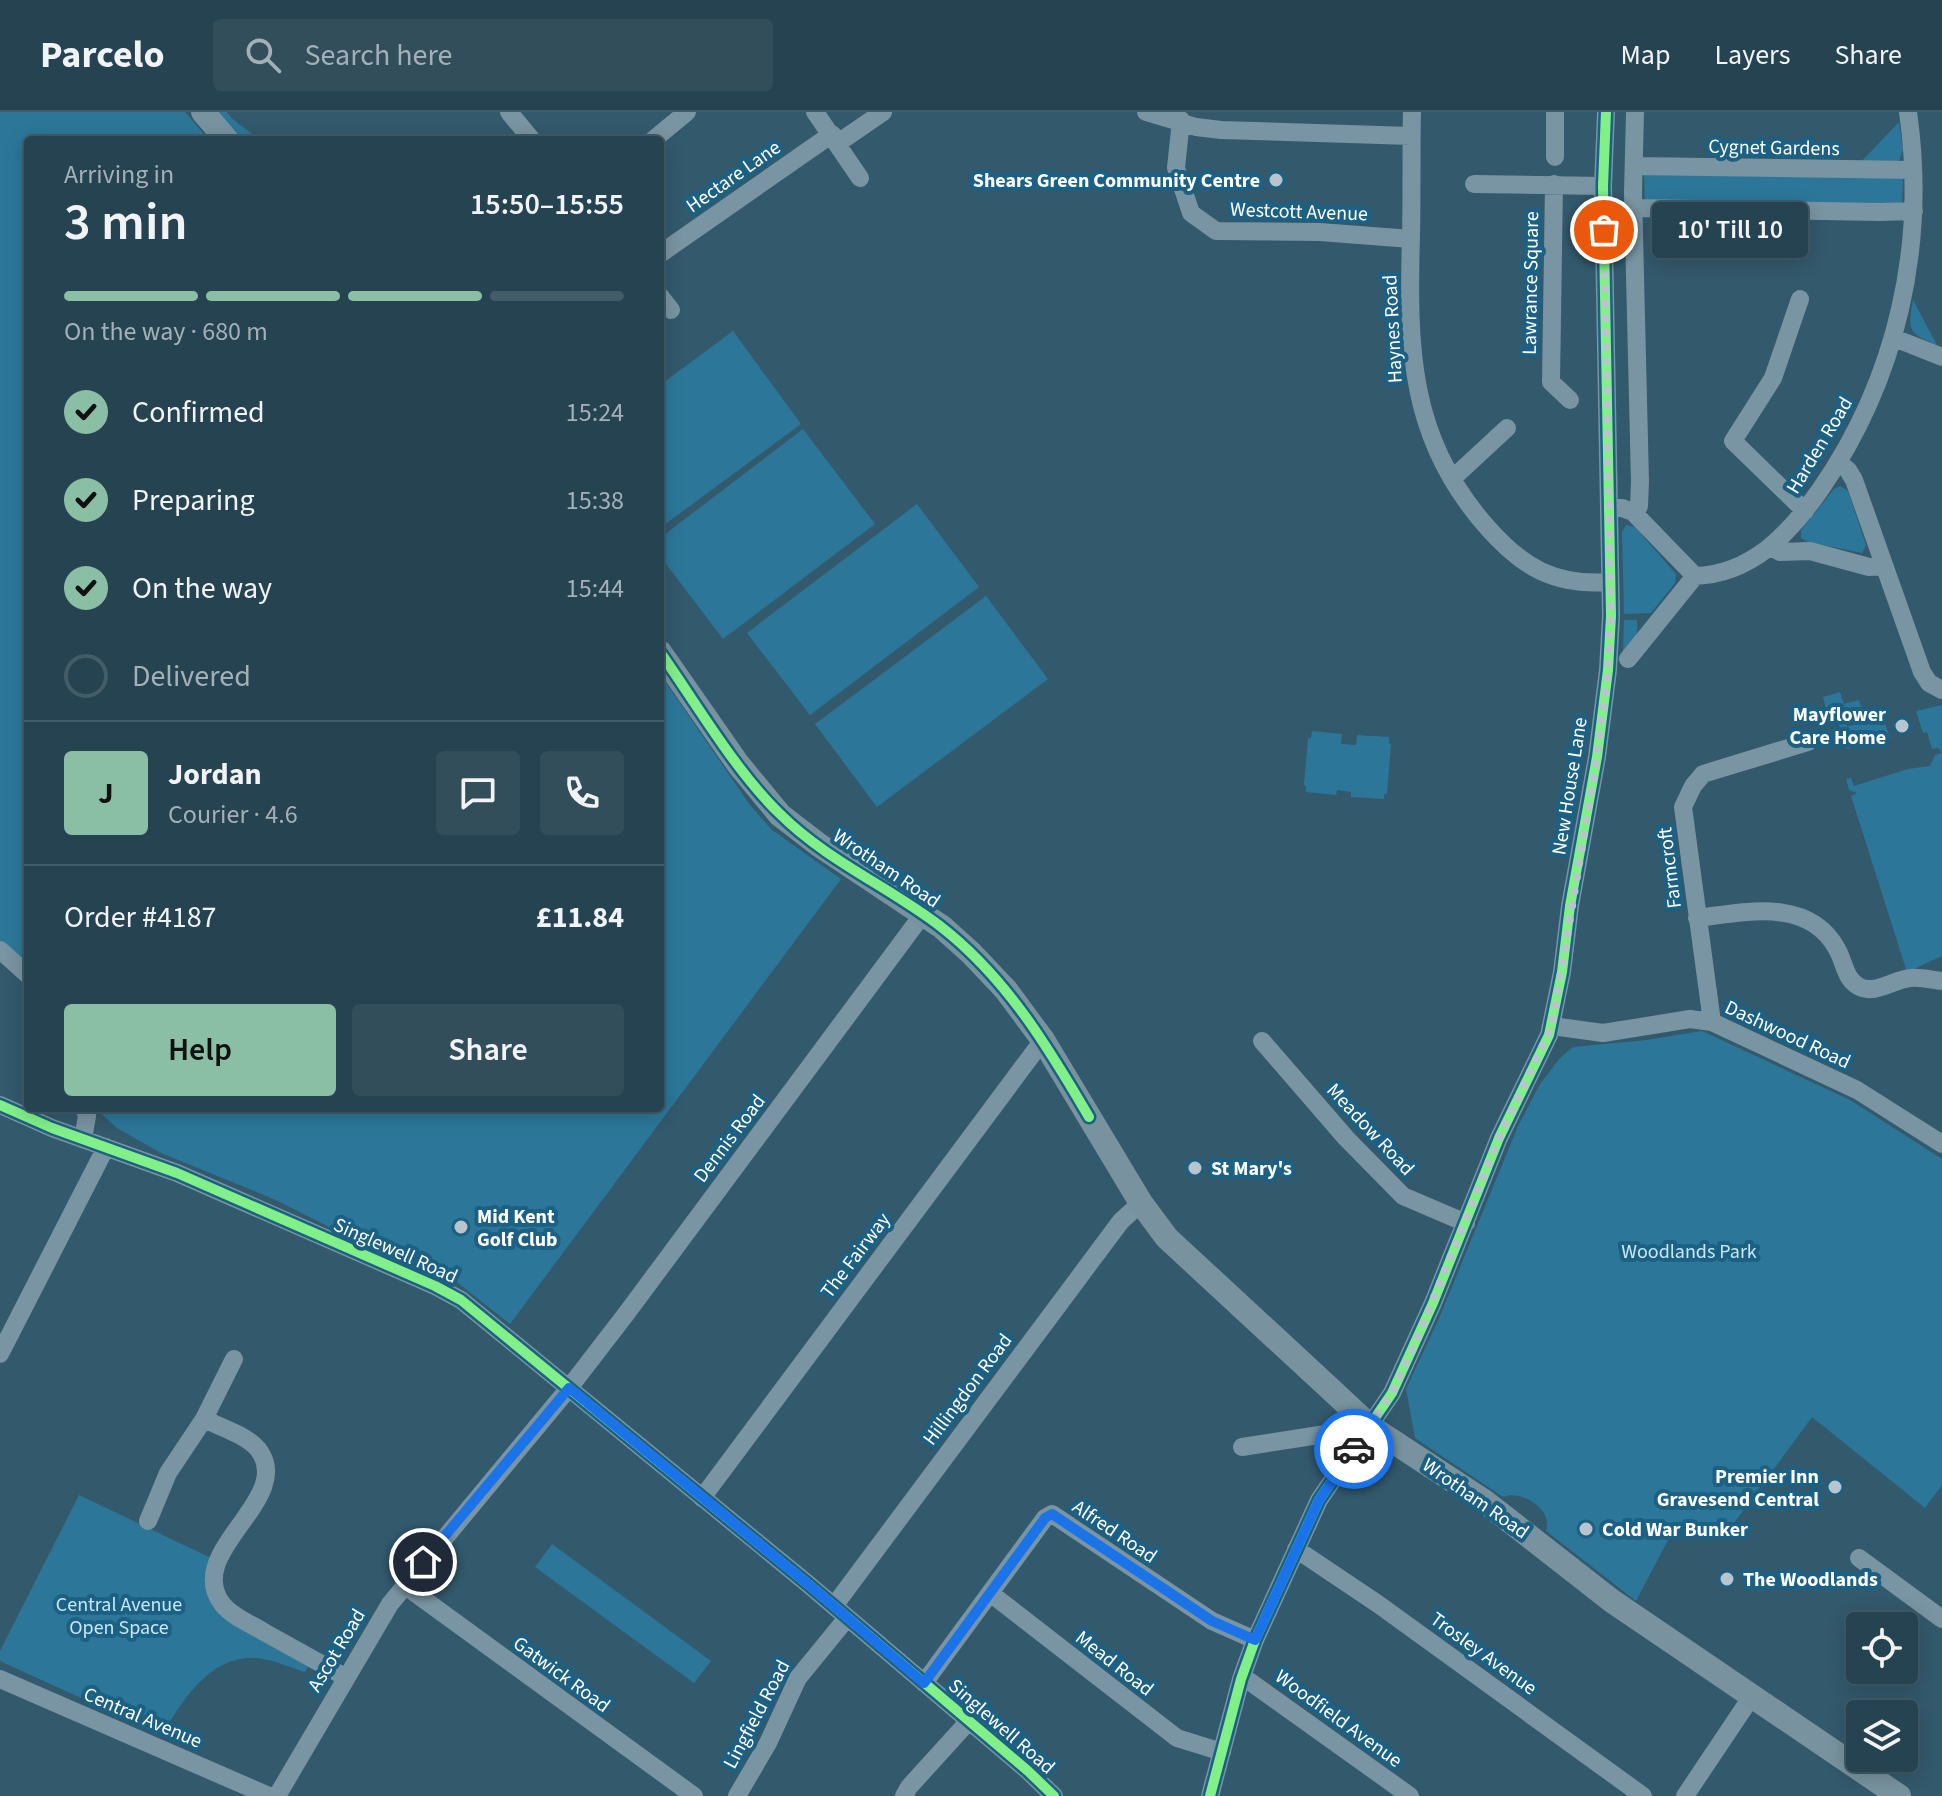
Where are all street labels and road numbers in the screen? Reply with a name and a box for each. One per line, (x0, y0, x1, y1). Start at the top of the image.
street label: Cygnet Gardens (1708, 133, 1840, 163)
street label: Hectare Lane (681, 134, 787, 220)
street label: Westcott Avenue (1229, 196, 1369, 228)
street label: Lawrance Square (1516, 211, 1546, 355)
street label: Haynes Road (1376, 274, 1410, 384)
street label: Harden Road (1780, 392, 1860, 499)
street label: New House Lane (1545, 715, 1595, 857)
street label: Wrotham Road (827, 823, 946, 915)
street label: Farmcroft (1651, 826, 1689, 910)
street label: Dashwood Road (1720, 994, 1855, 1076)
street label: Meadow Road (1320, 1077, 1421, 1182)
street label: Dennis Road (687, 1089, 772, 1189)
street label: The Fairway (814, 1206, 898, 1304)
street label: Singlewell Road (329, 1211, 462, 1291)
street label: Hillingdon Road (916, 1328, 1019, 1451)
street label: Wrotham Road (1417, 1452, 1534, 1546)
street label: Alfred Road (1067, 1493, 1162, 1570)
street label: Ascot Road (301, 1604, 373, 1697)
street label: Trosley Avenue (1424, 1606, 1543, 1702)
street label: Mead Road (1069, 1624, 1159, 1703)
street label: Gatwick Road (507, 1630, 616, 1720)
street label: Lingfield Road (716, 1655, 797, 1774)
street label: Woodfield Avenue (1269, 1663, 1408, 1775)
street label: Singlewell Road (942, 1673, 1061, 1781)
street label: Central Avenue (79, 1680, 206, 1756)

